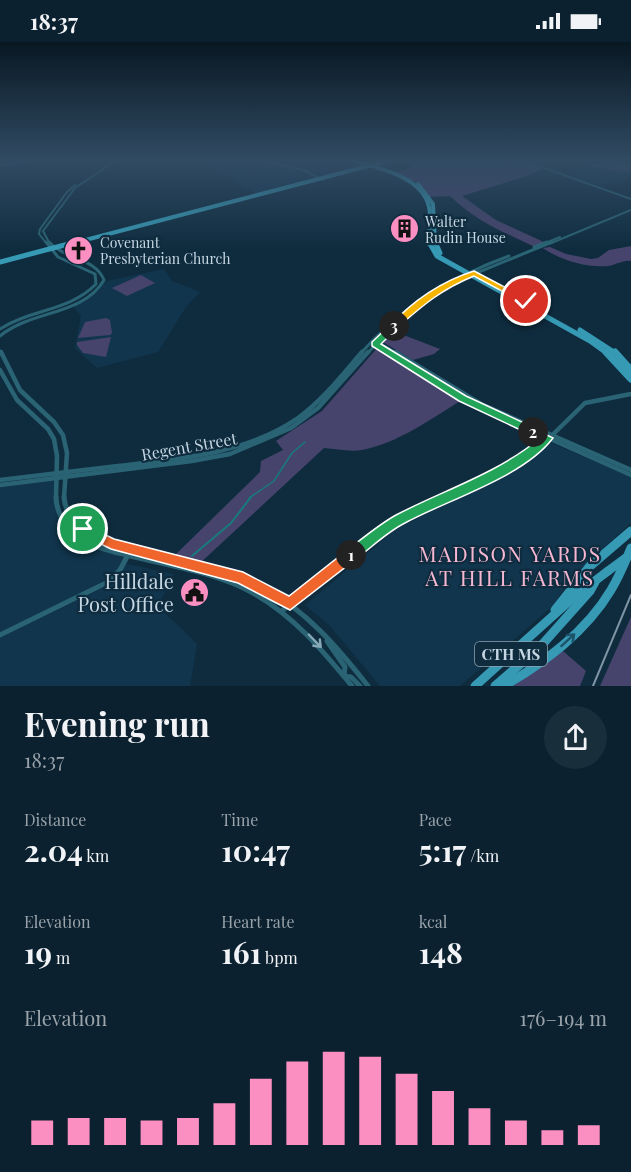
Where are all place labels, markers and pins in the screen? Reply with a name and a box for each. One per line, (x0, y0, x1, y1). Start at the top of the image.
place label: Walter Rudin House (424, 212, 506, 247)
building icon: Walter Rudin House (388, 213, 420, 245)
place label: Covenant Presbyterian Church (100, 233, 231, 268)
church icon: Covenant Presbyterian Church (63, 234, 95, 266)
pin (500, 275, 551, 326)
pin: 3 (379, 311, 409, 341)
pin: 2 (518, 417, 548, 447)
pin (57, 503, 108, 554)
pin: 1 (336, 540, 366, 570)
place label: Hilldale Post Office (78, 567, 174, 617)
public building icon: Hilldale Post Office (179, 576, 211, 608)

